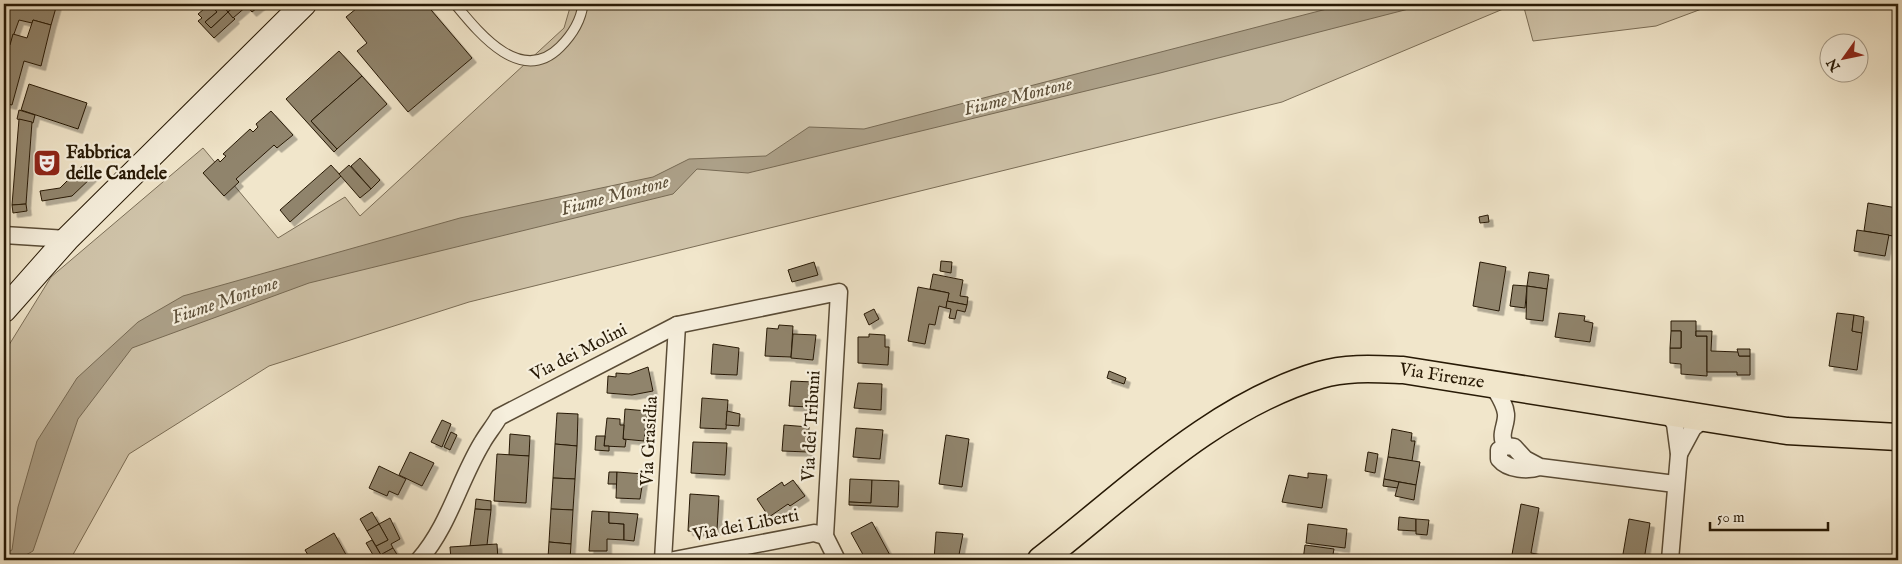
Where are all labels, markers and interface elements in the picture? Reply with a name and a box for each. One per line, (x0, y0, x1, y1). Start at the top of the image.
north arrow (1820, 32, 1870, 82)
text: N (1823, 55, 1845, 75)
water label: Fiume Montone (961, 72, 1075, 122)
place label: Fabbrica delle Candele (66, 142, 168, 186)
theatre icon: Fabbrica delle Candele (32, 148, 62, 178)
water label: Fiume Montone (558, 170, 672, 222)
water label: Fiume Montone (169, 271, 282, 330)
street label: Via dei Molini (526, 319, 631, 388)
street label: Via Firenze (1397, 358, 1486, 394)
street label: Via dei Tribuni (798, 370, 826, 483)
street label: Via Grasidia (636, 395, 664, 488)
scale bar (1710, 499, 1827, 531)
street label: Via dei Liberti (690, 504, 801, 548)
text: 50 m (1717, 508, 1745, 527)

